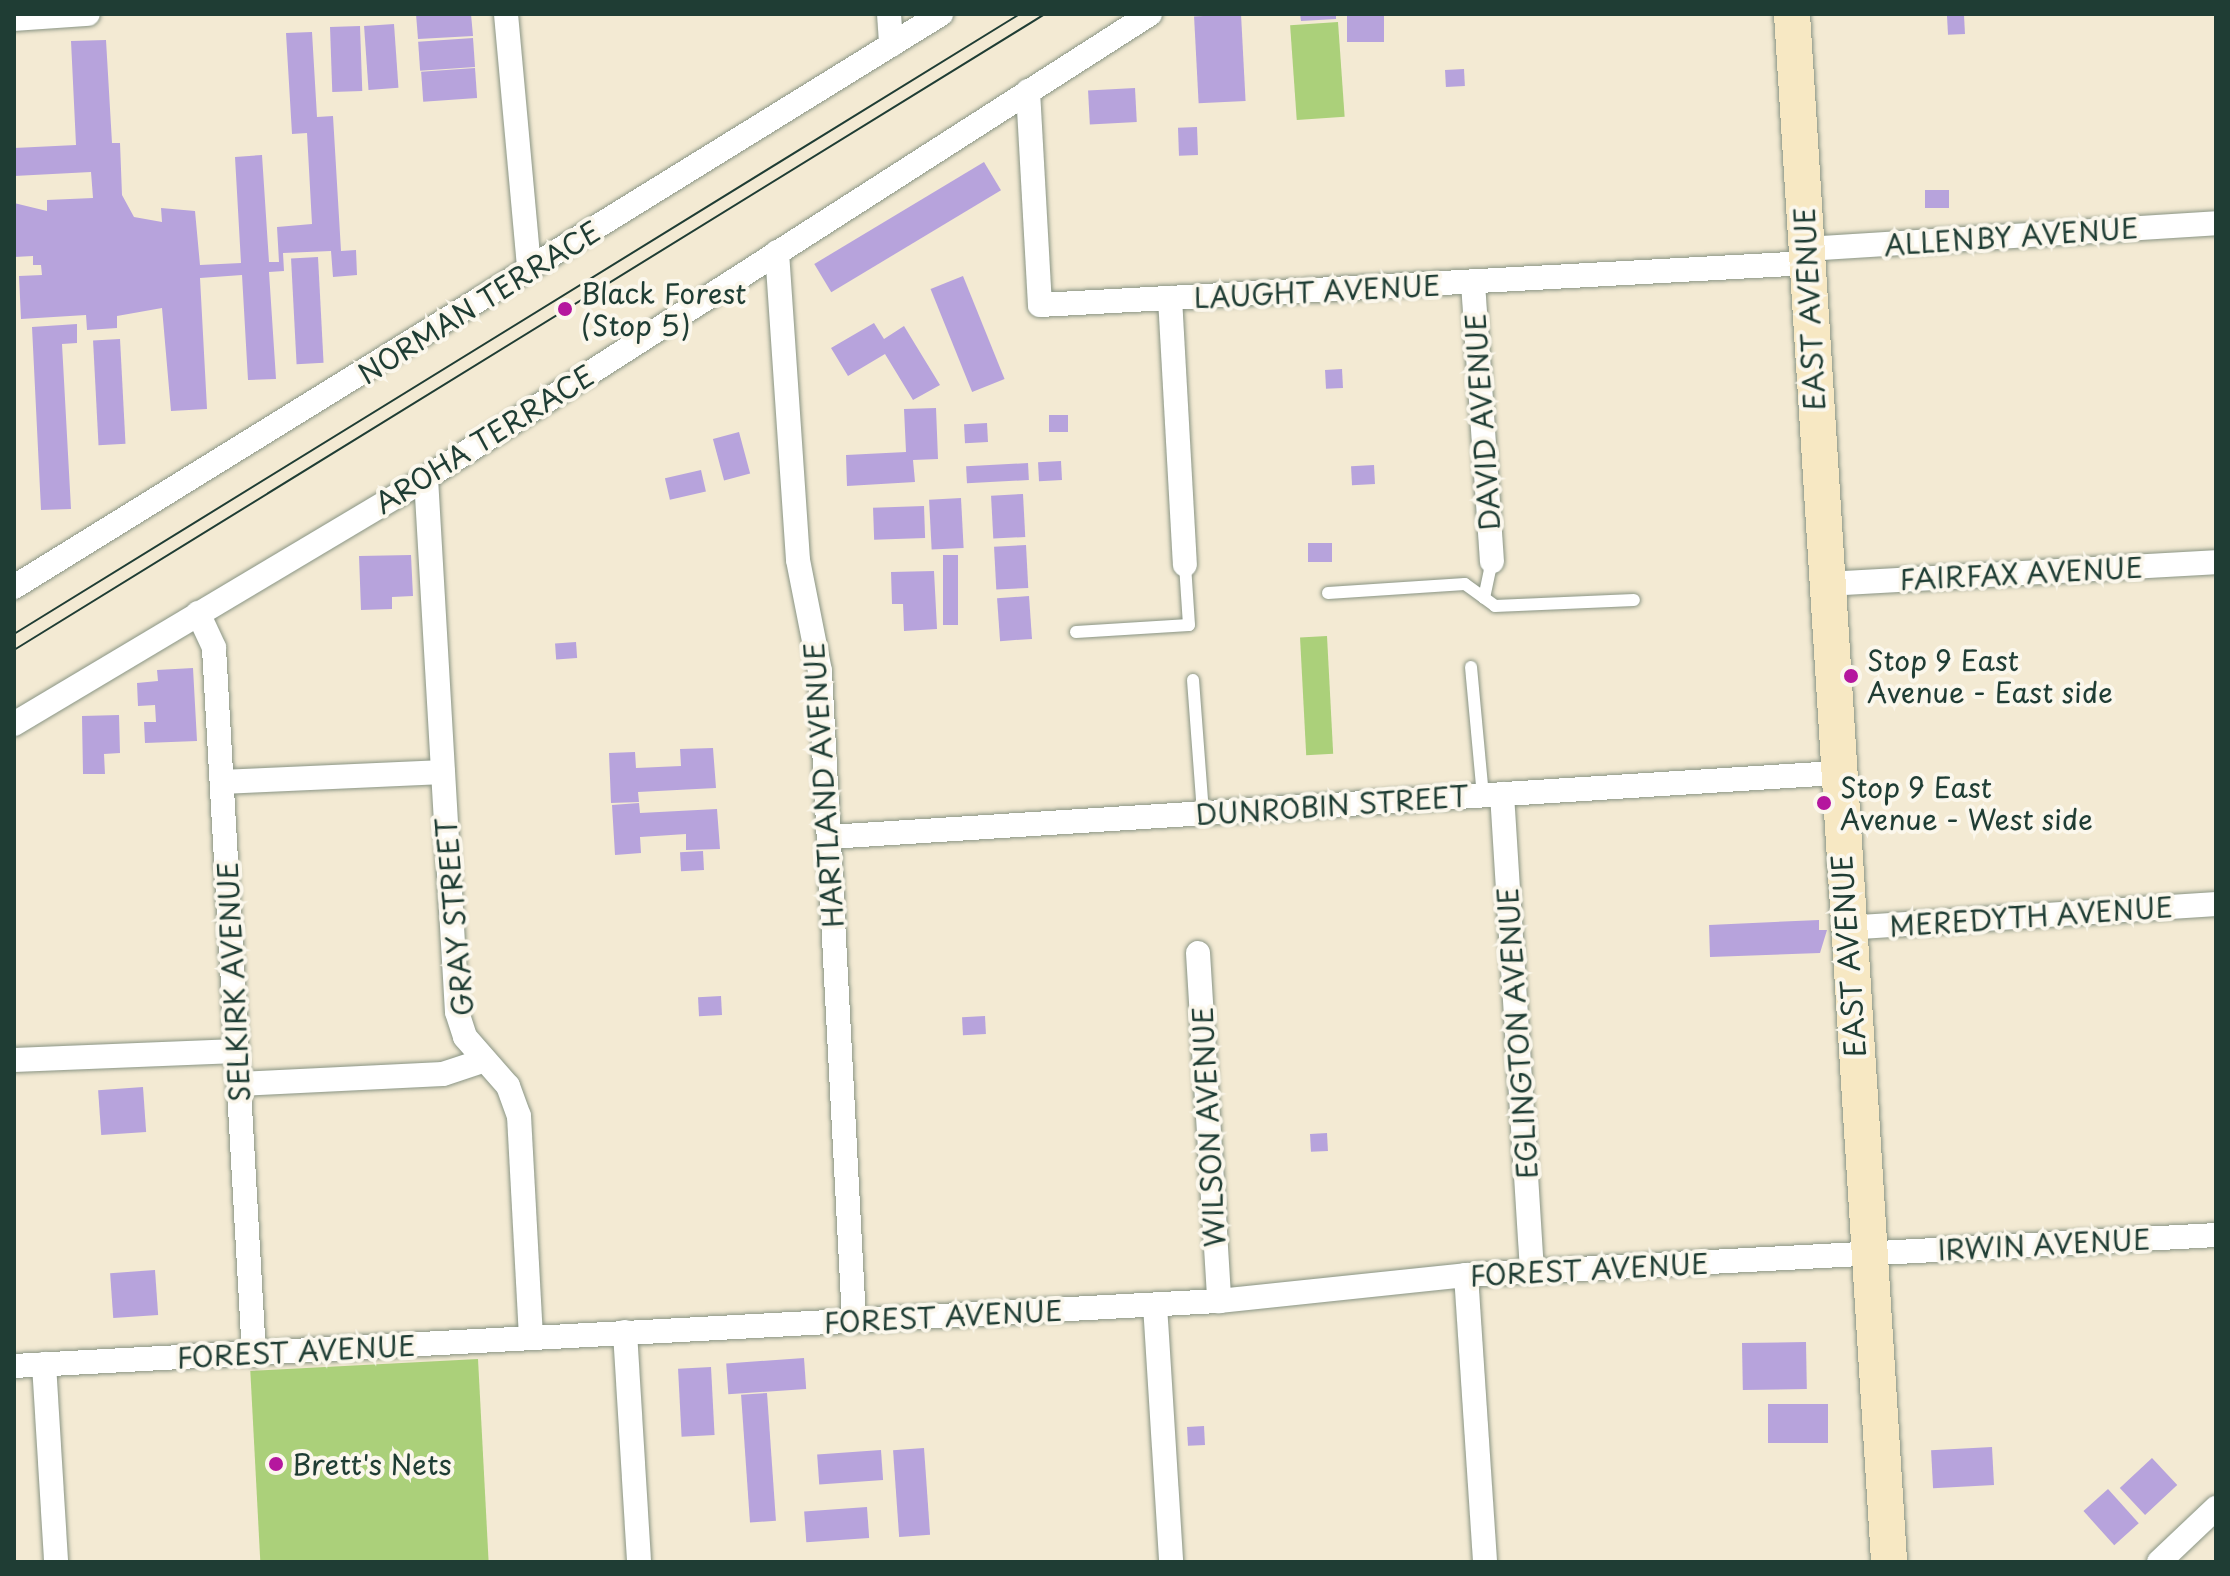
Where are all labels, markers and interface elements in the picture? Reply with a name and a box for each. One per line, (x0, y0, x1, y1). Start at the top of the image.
street label: EAST AVENUE (1787, 208, 1831, 410)
street label: ALLENBY AVENUE (1885, 210, 2137, 262)
street label: NORMAN TERRACE (353, 215, 605, 389)
street label: LAUGHT AVENUE (1193, 268, 1441, 314)
place label: Black Forest (Stop 5) (581, 276, 748, 342)
marker: Black Forest (Stop 5) (556, 300, 574, 318)
street label: DAVID AVENUE (1458, 312, 1506, 532)
street label: AROHA TERRACE (369, 358, 599, 520)
street label: FAIRFAX AVENUE (1897, 550, 2145, 596)
street label: HARTLAND AVENUE (796, 642, 850, 928)
place label: Stop 9 East Avenue - East side (1867, 643, 2113, 709)
marker: Stop 9 East Avenue - East side (1842, 667, 1860, 685)
place label: Stop 9 East Avenue - West side (1840, 770, 2093, 836)
street label: DUNROBIN STREET (1194, 779, 1470, 831)
marker: Stop 9 East Avenue - West side (1815, 794, 1833, 812)
street label: GRAY STREET (429, 816, 479, 1018)
street label: EAST AVENUE (1824, 854, 1872, 1058)
street label: SELKIRK AVENUE (210, 860, 256, 1104)
street label: EGLINGTON AVENUE (1490, 885, 1544, 1181)
street label: MEREDYTH AVENUE (1887, 889, 2175, 943)
street label: WILSON AVENUE (1185, 1006, 1231, 1248)
street label: IRWIN AVENUE (1937, 1222, 2151, 1266)
street label: FOREST AVENUE (1470, 1246, 1708, 1292)
street label: FOREST AVENUE (824, 1293, 1062, 1339)
street label: FOREST AVENUE (177, 1328, 415, 1374)
place label: Brett's Nets (292, 1447, 452, 1481)
marker: Brett's Nets (267, 1455, 285, 1473)

